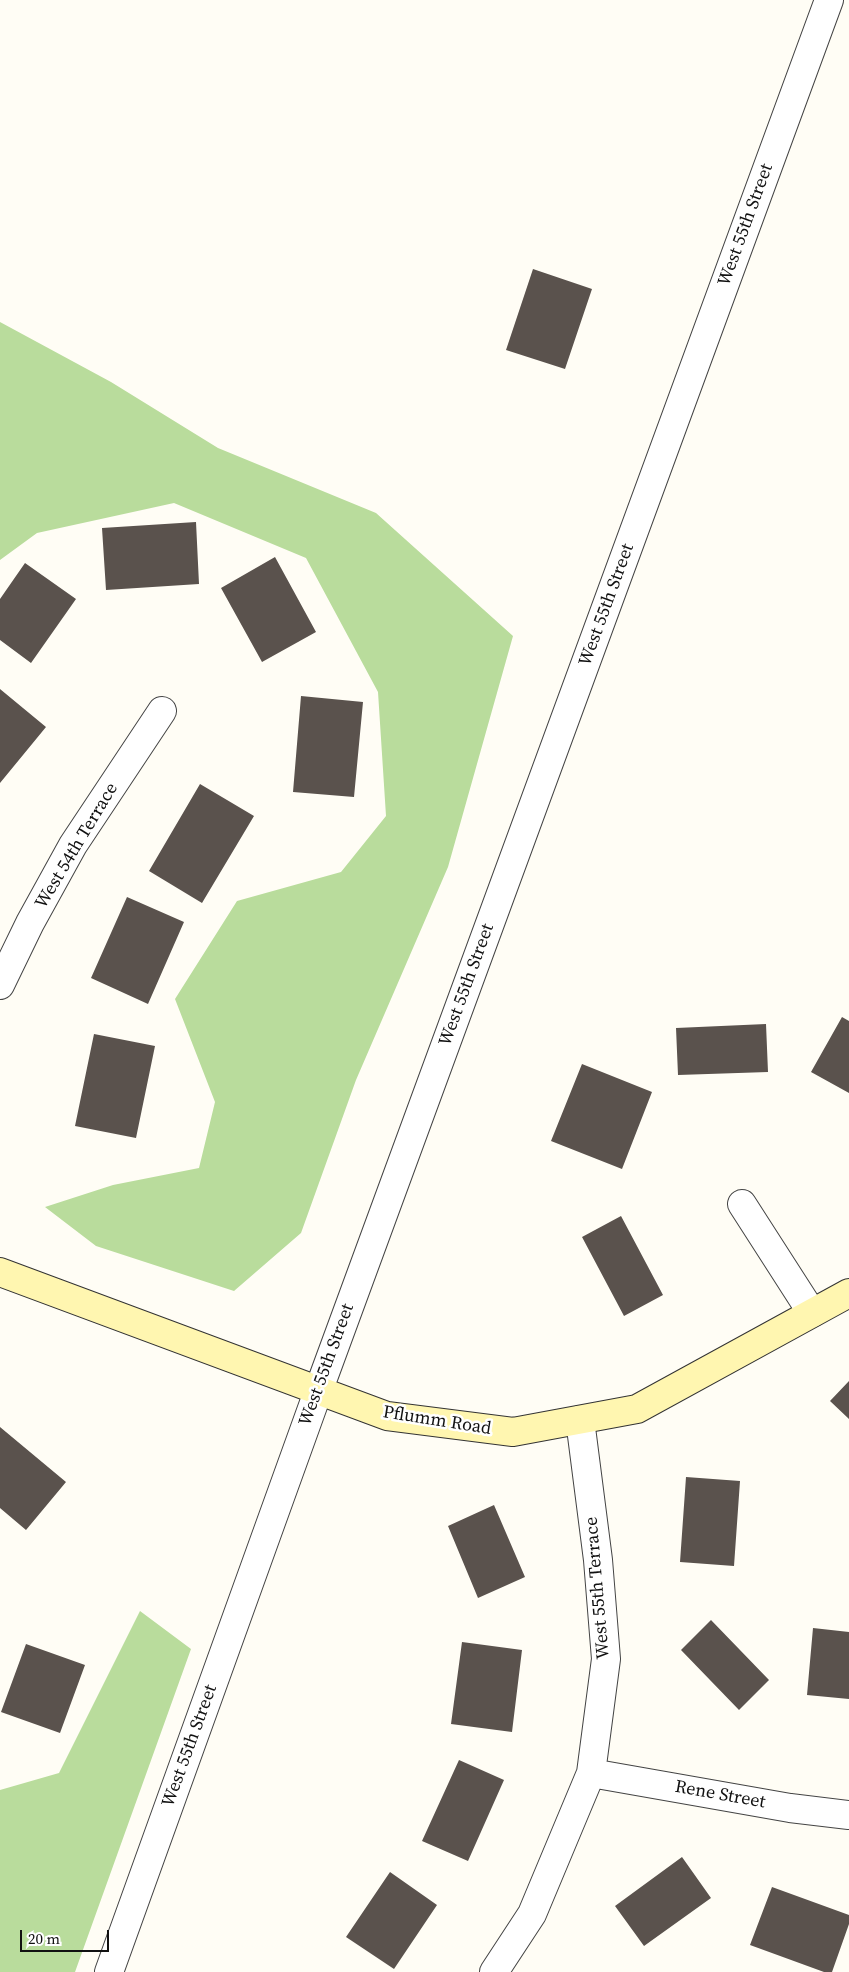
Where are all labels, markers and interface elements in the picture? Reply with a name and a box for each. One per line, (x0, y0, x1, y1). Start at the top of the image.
street label: West 55th Street (714, 161, 778, 289)
street label: West 55th Street (575, 541, 639, 669)
street label: West 54th Terrace (31, 779, 123, 913)
street label: West 55th Street (435, 921, 499, 1049)
street label: West 55th Street (295, 1301, 359, 1429)
street label: Pflumm Road (381, 1402, 493, 1440)
street label: West 55th Terrace (581, 1516, 615, 1660)
street label: West 55th Street (158, 1682, 222, 1810)
street label: Rene Street (673, 1776, 767, 1814)
scale bar (22, 1920, 111, 1952)
text: 20 m (28, 1928, 60, 1949)

